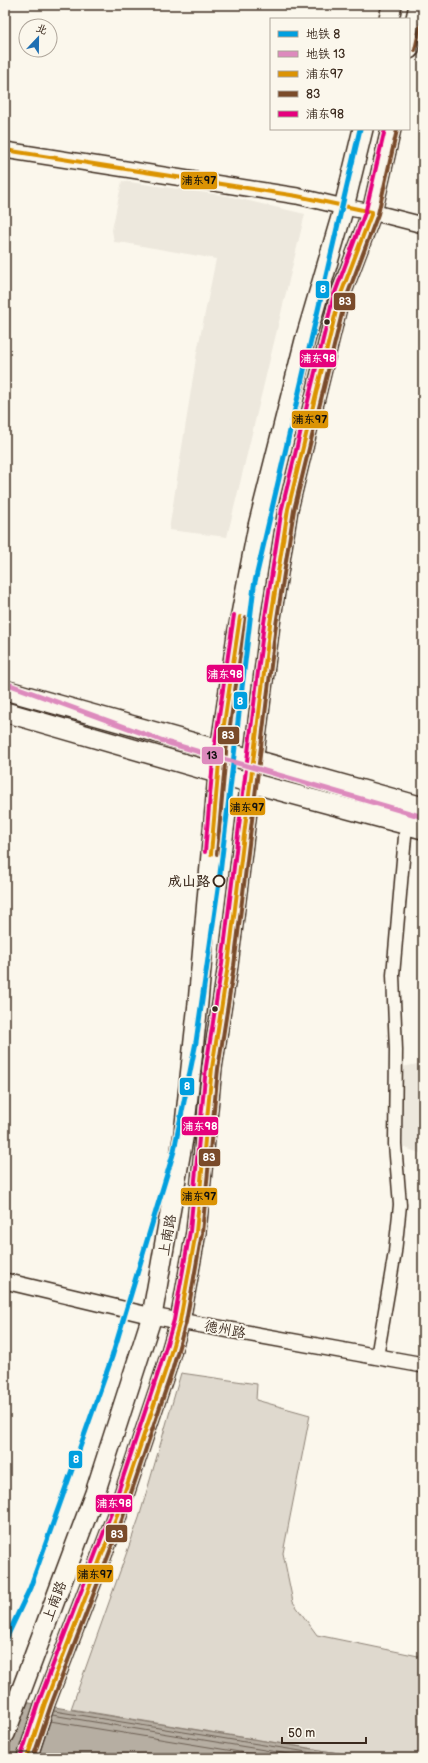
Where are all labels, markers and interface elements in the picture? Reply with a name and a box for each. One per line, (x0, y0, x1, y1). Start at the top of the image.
north arrow (18, 18, 58, 58)
legend (270, 18, 410, 130)
text: 北 (34, 21, 49, 37)
text: 地铁 8 (306, 27, 340, 42)
text: 地铁 13 (306, 47, 345, 62)
text: 浦东97 (306, 67, 343, 82)
text: 83 (306, 87, 320, 102)
text: 浦东98 (306, 107, 344, 122)
line badge: 浦东97 (180, 171, 218, 190)
text: 浦东97 (182, 174, 216, 187)
line badge: 8 (315, 280, 330, 299)
text: 8 (320, 283, 327, 296)
line badge: 83 (333, 292, 356, 311)
text: 83 (338, 295, 352, 308)
unlabelled marker (322, 317, 332, 327)
line badge: 浦东98 (299, 349, 337, 368)
text: 浦东98 (300, 352, 336, 365)
line badge: 浦东97 (291, 410, 329, 429)
text: 浦东97 (293, 413, 327, 426)
line badge: 浦东98 (206, 664, 244, 683)
text: 浦东98 (207, 668, 243, 681)
line badge: 8 (233, 691, 248, 710)
text: 8 (237, 695, 244, 708)
line badge: 83 (217, 726, 240, 745)
text: 83 (221, 729, 235, 742)
line badge: 13 (201, 746, 224, 765)
text: 13 (206, 749, 218, 762)
line badge: 浦东97 (229, 797, 266, 816)
text: 浦东97 (230, 801, 264, 814)
place label: 成山路 (168, 873, 210, 890)
marker: 成山路 (212, 874, 226, 888)
unlabelled marker (210, 1004, 220, 1014)
line badge: 8 (179, 1077, 195, 1096)
text: 8 (184, 1080, 191, 1093)
line badge: 浦东98 (181, 1116, 219, 1136)
text: 浦东98 (182, 1120, 218, 1133)
line badge: 83 (198, 1148, 221, 1167)
text: 83 (202, 1151, 216, 1164)
line badge: 浦东97 (180, 1187, 218, 1206)
text: 浦东97 (182, 1190, 216, 1203)
street label: 上南路 (155, 1213, 180, 1257)
street label: 德州路 (203, 1317, 247, 1342)
line badge: 8 (68, 1450, 83, 1469)
text: 8 (73, 1453, 80, 1466)
line badge: 浦东98 (95, 1494, 133, 1513)
text: 浦东98 (96, 1497, 132, 1510)
line badge: 83 (105, 1524, 128, 1543)
text: 83 (110, 1528, 124, 1541)
line badge: 浦东97 (76, 1564, 114, 1583)
text: 浦东97 (78, 1568, 112, 1581)
street label: 上南路 (39, 1579, 70, 1624)
scale bar (282, 1719, 366, 1745)
text: 50 m (288, 1726, 315, 1741)

